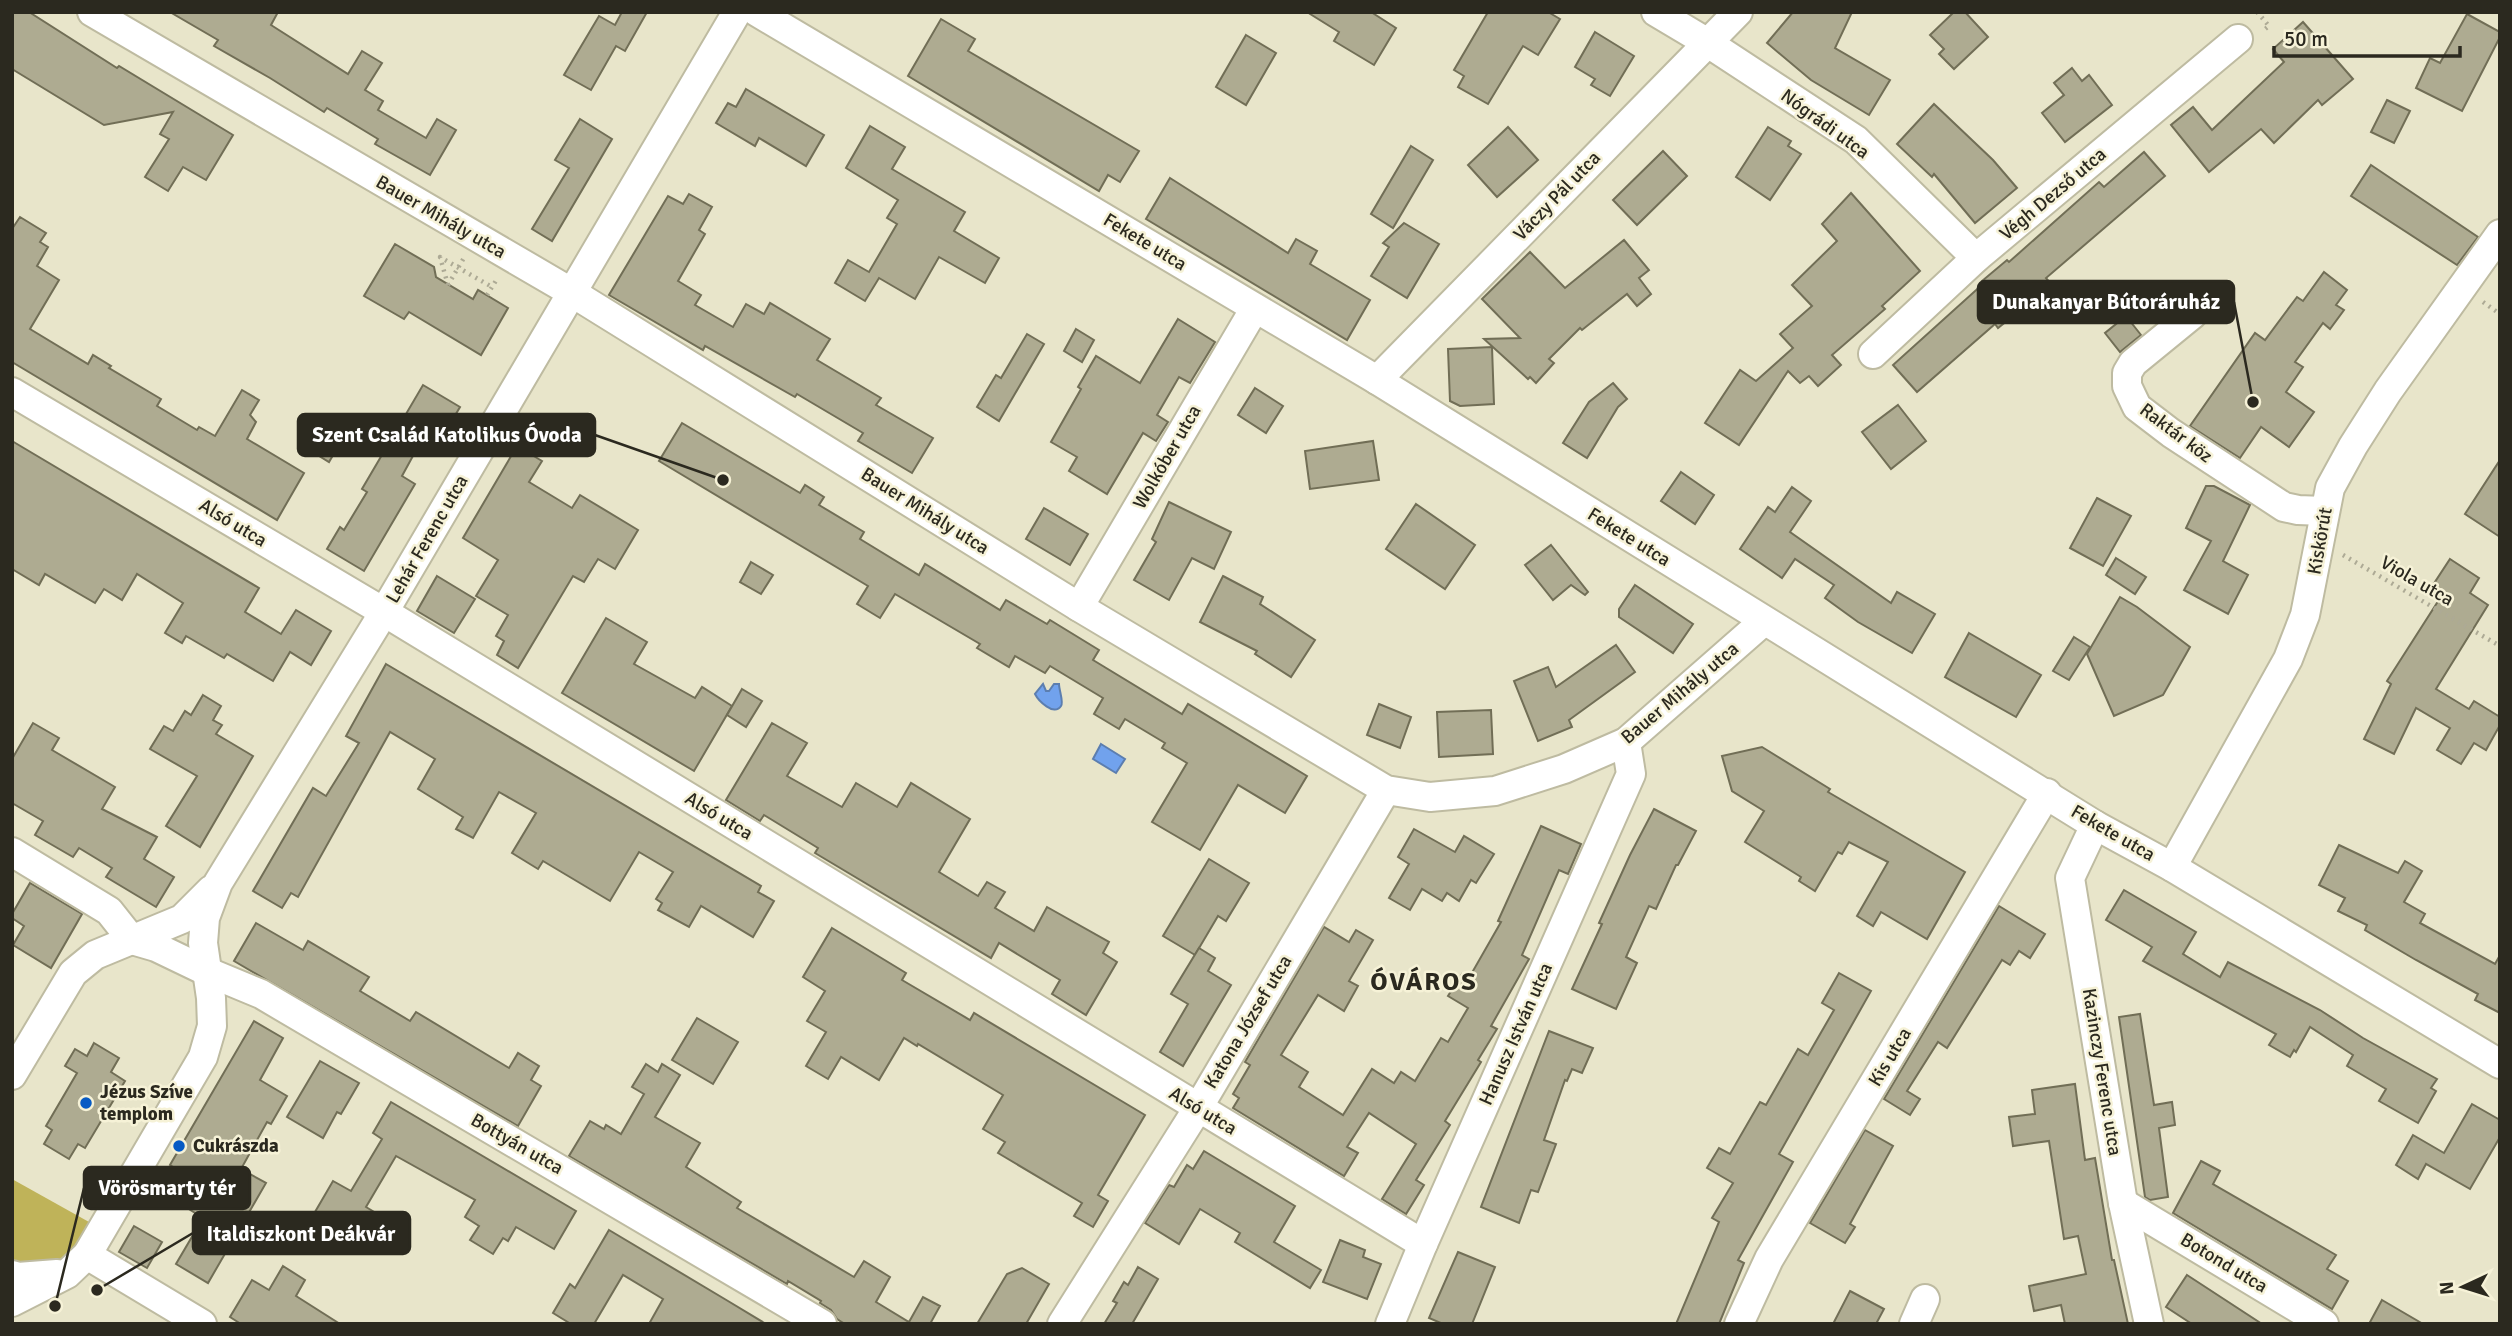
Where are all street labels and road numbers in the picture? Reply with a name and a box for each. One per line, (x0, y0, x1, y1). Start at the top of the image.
street label: Nógrádi utca (1776, 84, 1874, 164)
street label: Végh Dezső utca (1995, 142, 2111, 246)
street label: Váczy Pál utca (1508, 146, 1606, 246)
street label: Bauer Mihály utca (372, 170, 510, 264)
street label: Fekete utca (1099, 208, 1191, 276)
street label: Raktár köz (2135, 398, 2217, 468)
street label: Wolkóber utca (1128, 401, 1206, 513)
street label: Bauer Mihály utca (857, 462, 993, 560)
street label: Lehár Ferenc utca (381, 471, 473, 607)
street label: Alsó utca (195, 493, 271, 553)
street label: Fekete utca (1583, 502, 1675, 572)
street label: Kiskörút (2302, 505, 2338, 576)
street label: Viola utca (2376, 550, 2458, 612)
street label: Bauer Mihály utca (1616, 637, 1744, 749)
street label: Alsó utca (681, 786, 757, 846)
street label: Fekete utca (2067, 799, 2159, 867)
street label: Katona József utca (1199, 951, 1297, 1093)
street label: Hanusz István utca (1474, 959, 1558, 1109)
street label: Kazinczy Ferenc utca (2077, 986, 2127, 1158)
street label: Kis utca (1863, 1023, 1917, 1091)
street label: Alsó utca (1165, 1081, 1241, 1141)
street label: Bottyán utca (466, 1108, 568, 1180)
street label: Botond utca (2176, 1228, 2272, 1298)

